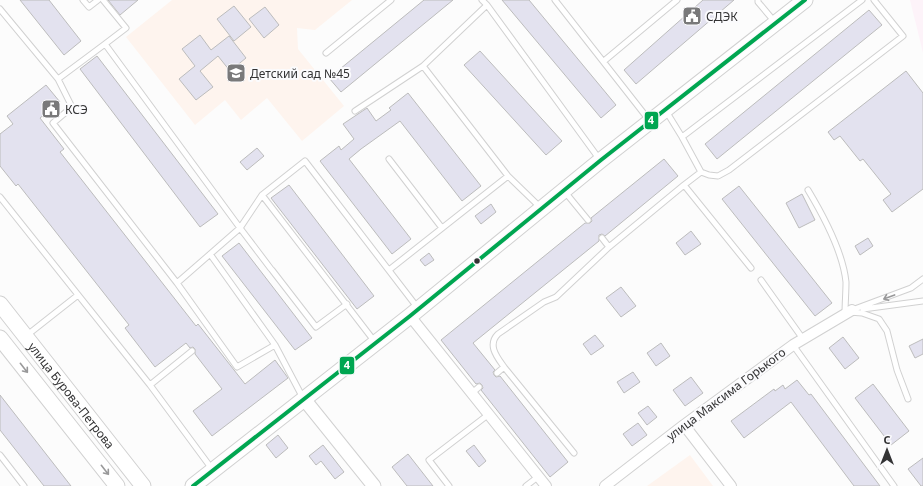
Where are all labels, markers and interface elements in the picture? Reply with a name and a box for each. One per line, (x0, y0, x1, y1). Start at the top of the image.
public building icon: СДЭК (681, 5, 703, 27)
place label: СДЭК (706, 8, 738, 25)
school or university icon: Детский сад №45 (225, 62, 247, 84)
place label: Детский сад №45 (250, 65, 350, 82)
public building icon: КСЭ (40, 98, 62, 120)
place label: КСЭ (65, 101, 88, 118)
line badge: 4 (644, 111, 659, 130)
text: 4 (648, 112, 655, 127)
unlabelled marker (472, 256, 482, 266)
one-way arrow (883, 294, 895, 302)
street label: улица Бурова-Петрова (24, 338, 119, 452)
street label: улица Максима Горького (663, 343, 789, 445)
line badge: 4 (339, 356, 355, 375)
text: 4 (344, 357, 351, 372)
one-way arrow (20, 363, 28, 374)
north arrow (867, 430, 907, 470)
text: С (883, 432, 891, 447)
one-way arrow (100, 465, 109, 476)

